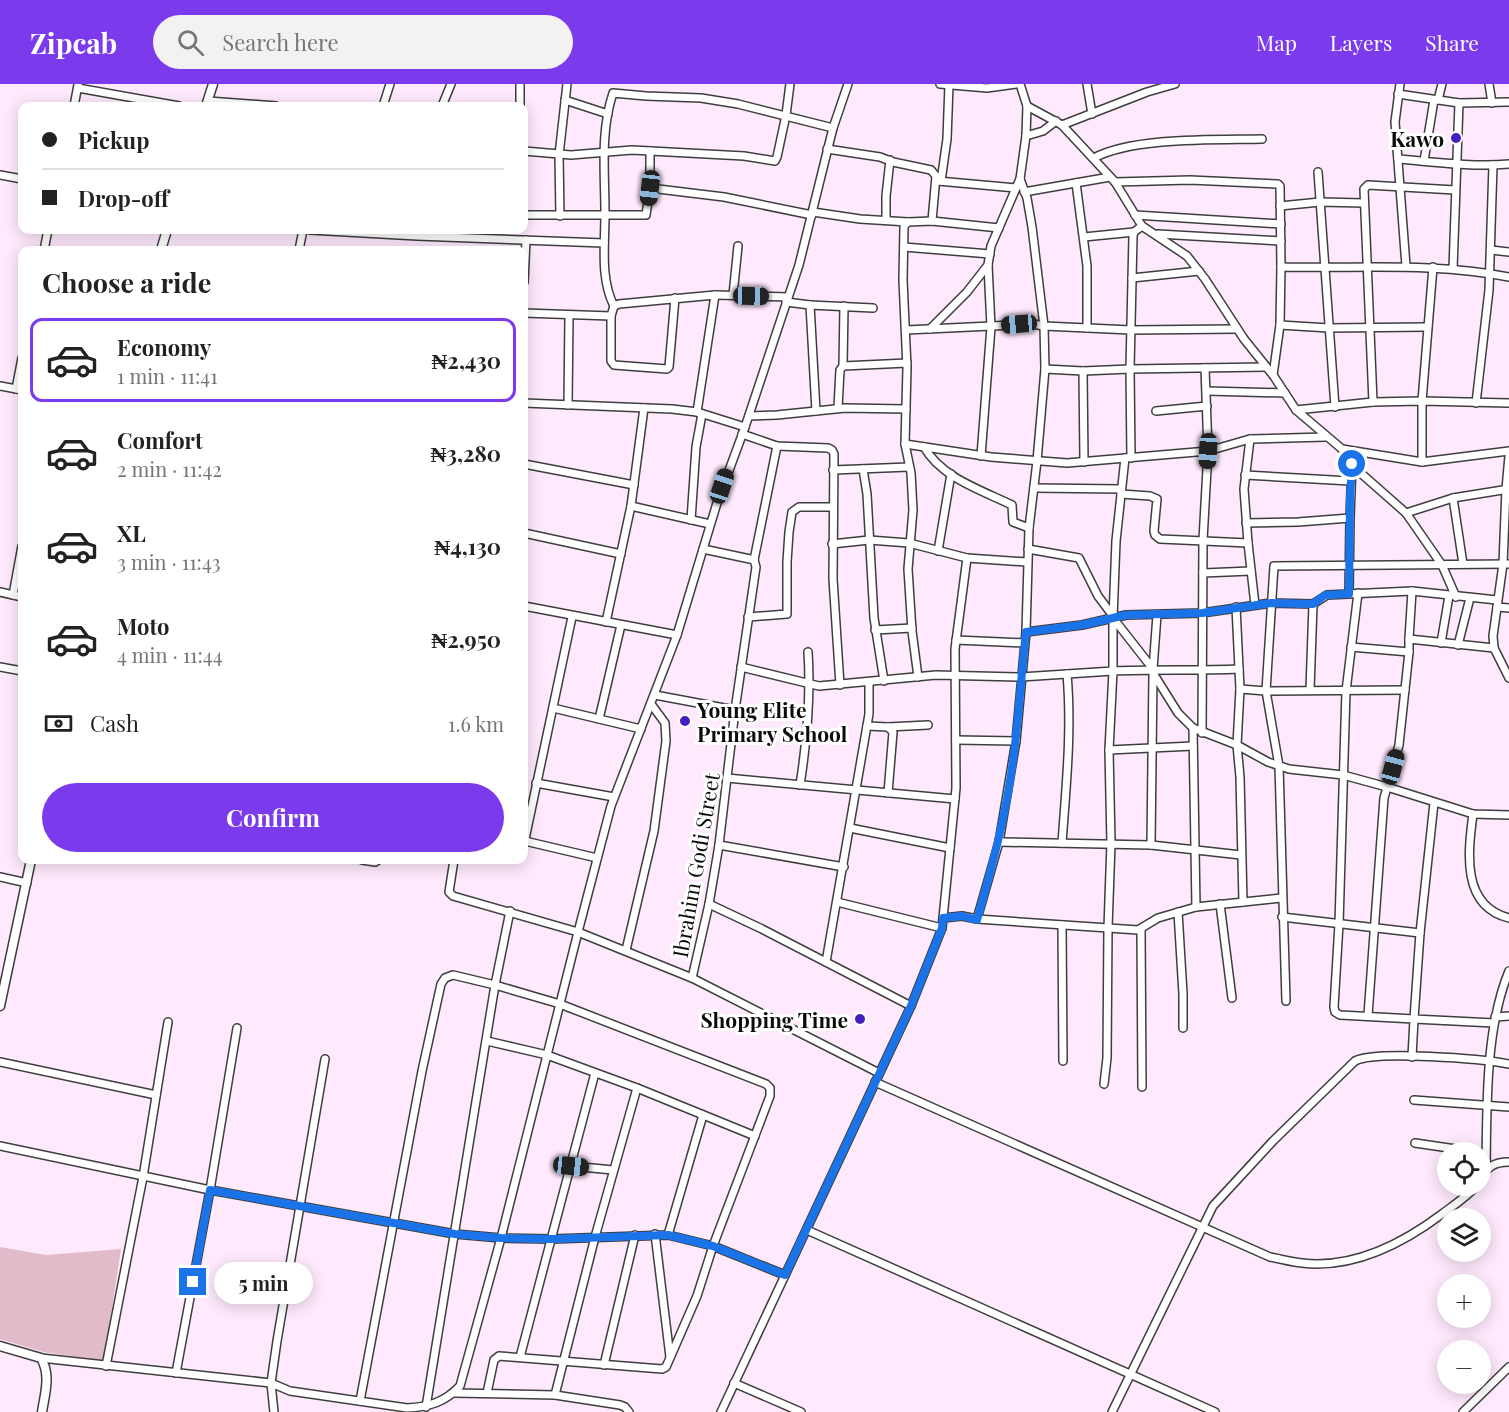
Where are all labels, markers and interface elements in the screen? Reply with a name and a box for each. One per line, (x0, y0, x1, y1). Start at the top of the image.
search box (153, 15, 573, 69)
text: Zipcab (30, 24, 117, 61)
icon: search (174, 26, 207, 59)
text: Search here (222, 27, 339, 57)
text: Map (1256, 28, 1297, 56)
text: Layers (1330, 28, 1392, 56)
text: Share (1425, 28, 1479, 56)
place label: Kawo (1390, 124, 1444, 152)
text: Pickup (78, 125, 149, 155)
marker: Kawo (1449, 131, 1463, 145)
car (639, 169, 661, 207)
text: Drop-off (78, 183, 169, 213)
text: Choose a ride (42, 264, 211, 300)
car (733, 287, 769, 305)
car (1000, 313, 1038, 335)
text: Economy (117, 332, 211, 362)
icon: car (45, 333, 99, 387)
text: ₦2,430 (431, 345, 501, 375)
text: 1 min · 11:41 (117, 362, 218, 389)
text: Comfort (117, 425, 203, 455)
icon: car (45, 426, 99, 480)
car (1198, 433, 1218, 469)
text: ₦3,280 (430, 438, 501, 468)
route start (1338, 450, 1365, 477)
text: 2 min · 11:42 (117, 455, 222, 482)
car (708, 466, 736, 506)
text: XL (117, 518, 146, 548)
icon: car (45, 519, 99, 573)
text: ₦4,130 (434, 531, 501, 561)
text: 3 min · 11:43 (117, 548, 220, 575)
text: Moto (117, 611, 170, 641)
icon: car (45, 612, 99, 666)
text: ₦2,950 (431, 624, 501, 654)
text: 4 min · 11:44 (117, 641, 223, 668)
place label: Young Elite Primary School (696, 695, 848, 747)
icon: cash (42, 707, 75, 740)
text: Cash (90, 708, 139, 738)
text: 1.6 km (448, 710, 504, 737)
marker: Young Elite Primary School (678, 714, 692, 728)
car (1380, 747, 1406, 787)
street label: Ibrahim Godi Street (665, 770, 725, 960)
button: Confirm (42, 783, 504, 852)
place label: Shopping Time (700, 1005, 848, 1033)
marker: Shopping Time (853, 1012, 867, 1026)
map controls (1437, 1142, 1491, 1394)
button: locate (1437, 1142, 1491, 1196)
car (552, 1155, 590, 1177)
button: layers (1437, 1208, 1491, 1262)
callout: 5 min (214, 1261, 313, 1303)
route end (179, 1268, 206, 1295)
text: 5 min (238, 1269, 289, 1296)
button: + (1437, 1274, 1491, 1328)
button: − (1437, 1340, 1491, 1394)

